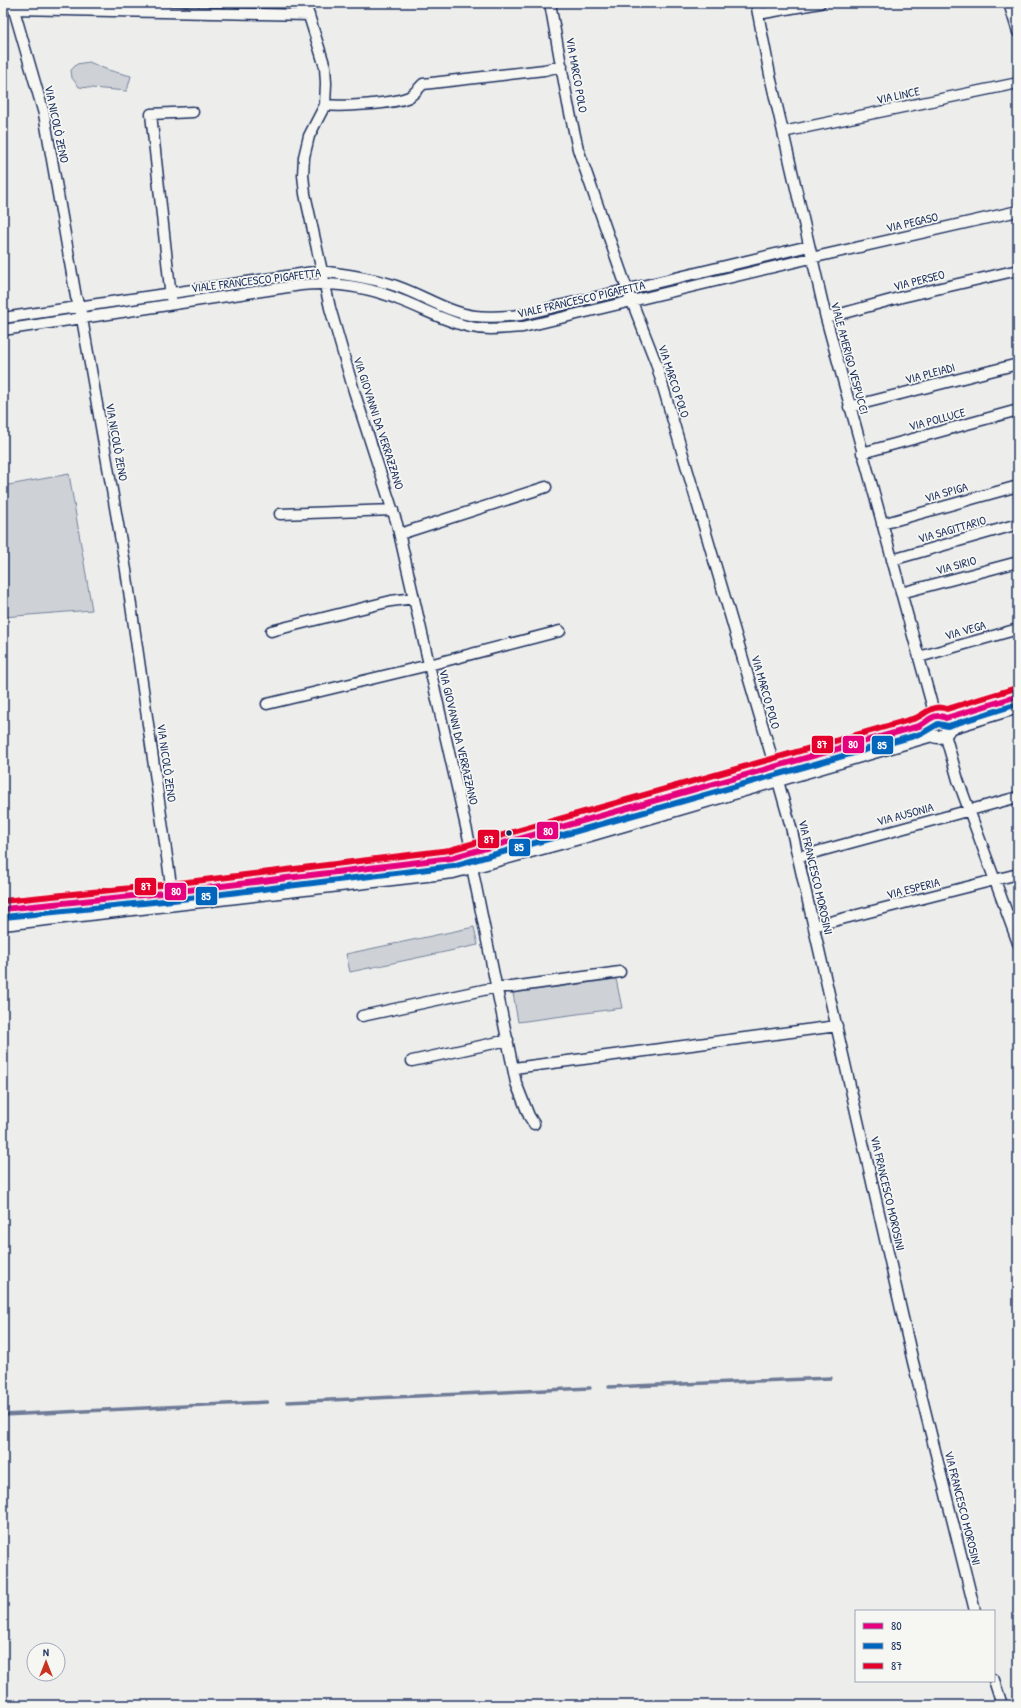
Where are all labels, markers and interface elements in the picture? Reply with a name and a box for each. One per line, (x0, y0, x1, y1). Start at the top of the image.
street label: VIA MARCO POLO (562, 36, 592, 114)
street label: VIA LINCE (875, 82, 922, 108)
street label: VIA NICOLÒ ZENO (40, 84, 74, 165)
street label: VIA PEGASO (884, 208, 940, 236)
street label: VIALE FRANCESCO PIGAFETTA (190, 264, 322, 296)
street label: VIA PERSEO (892, 265, 947, 295)
street label: VIALE FRANCESCO PIGAFETTA (515, 276, 647, 322)
street label: VIALE AMERIGO VESPUCCI (827, 300, 873, 416)
street label: VIA MARCO POLO (654, 342, 694, 420)
street label: VIA GIOVANNI DA VERRAZZANO (350, 354, 409, 492)
street label: VIA PLEIADI (903, 358, 957, 388)
street label: VIA NICOLÒ ZENO (102, 402, 132, 483)
street label: VIA POLLUCE (907, 403, 968, 435)
street label: VIA SPIGA (923, 478, 970, 506)
street label: VIA SAGITTARIO (916, 511, 988, 547)
street label: VIA SIRIO (934, 551, 979, 579)
street label: VIA VEGA (943, 616, 988, 644)
street label: VIA MARCO POLO (747, 653, 785, 731)
street label: VIA GIOVANNI DA VERRAZZANO (435, 668, 483, 807)
street label: VIA NICOLÒ ZENO (153, 723, 181, 804)
line badge: 87 (811, 735, 834, 754)
line badge: 80 (842, 735, 865, 754)
line badge: 85 (871, 735, 894, 755)
text: 87 (817, 737, 828, 751)
text: 80 (848, 737, 858, 751)
text: 85 (877, 738, 887, 752)
street label: VIA AUSONIA (875, 798, 935, 830)
street label: VIA FRANCESCO MOROSINI (795, 818, 837, 936)
line badge: 80 (536, 821, 559, 840)
text: 80 (543, 824, 553, 838)
unlabelled marker (504, 828, 514, 838)
line badge: 87 (477, 829, 500, 849)
text: 87 (484, 832, 495, 846)
line badge: 85 (508, 838, 531, 857)
text: 85 (514, 840, 524, 854)
street label: VIA ESPERIA (885, 873, 941, 903)
line badge: 87 (134, 877, 157, 896)
text: 87 (141, 879, 152, 893)
line badge: 80 (164, 882, 187, 901)
text: 80 (171, 884, 181, 898)
line badge: 85 (195, 886, 218, 906)
text: 85 (201, 889, 211, 903)
street label: VIA FRANCESCO MOROSINI (867, 1134, 909, 1252)
street label: VIA FRANCESCO MOROSINI (941, 1449, 985, 1567)
legend (855, 1610, 995, 1682)
text: 80 (891, 1617, 902, 1634)
text: 85 (891, 1637, 901, 1654)
north arrow (26, 1642, 66, 1682)
text: N (43, 1645, 49, 1659)
text: 87 (891, 1657, 902, 1674)

